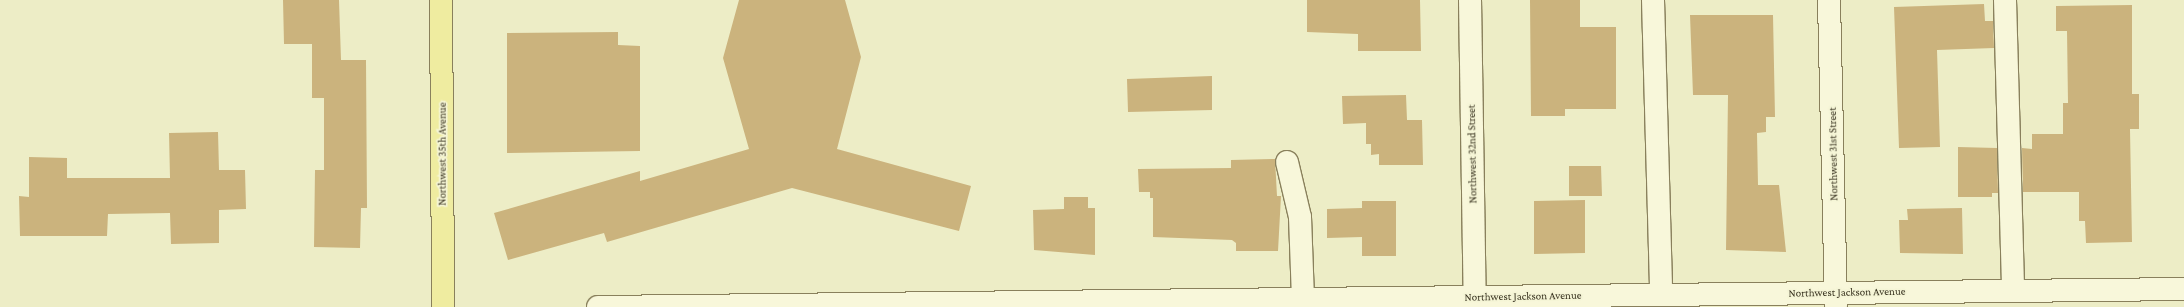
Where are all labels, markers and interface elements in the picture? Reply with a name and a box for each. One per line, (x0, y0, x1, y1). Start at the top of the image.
street label: Northwest 35th Avenue (435, 102, 449, 206)
street label: Northwest 32nd Street (1465, 104, 1479, 204)
street label: Northwest 31st Street (1826, 107, 1840, 201)
street label: Northwest Jackson Avenue (1788, 284, 1906, 300)
street label: Northwest Jackson Avenue (1464, 288, 1582, 304)

